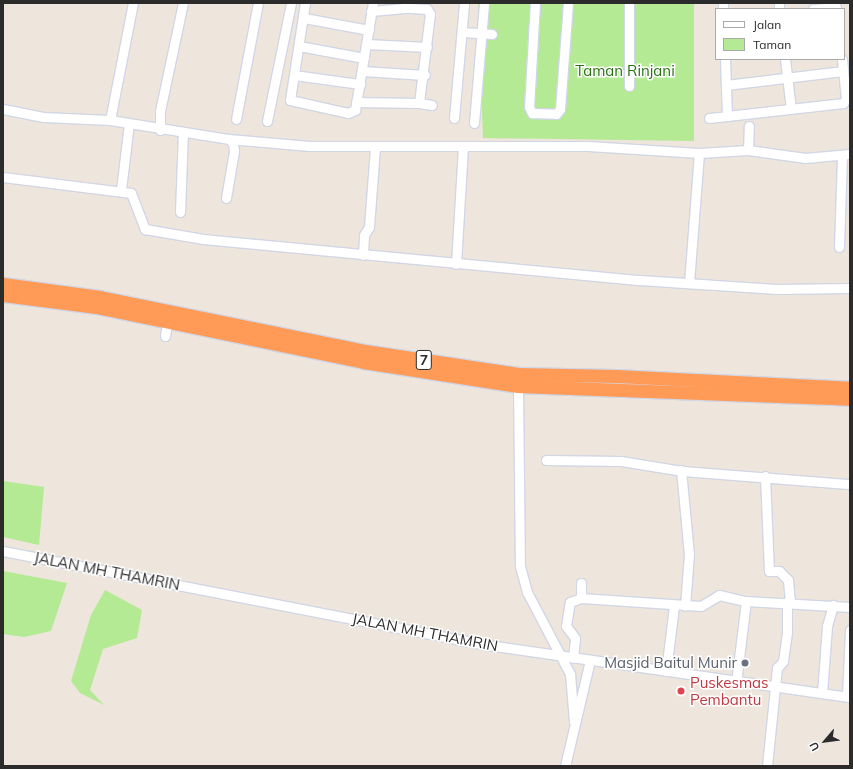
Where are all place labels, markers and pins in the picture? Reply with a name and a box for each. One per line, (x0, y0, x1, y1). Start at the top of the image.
place label: Masjid Baitul Munir (604, 654, 737, 672)
marker: Masjid Baitul Munir (740, 658, 750, 668)
place label: Puskesmas Pembantu (690, 673, 769, 708)
marker: Puskesmas Pembantu (675, 685, 687, 697)

